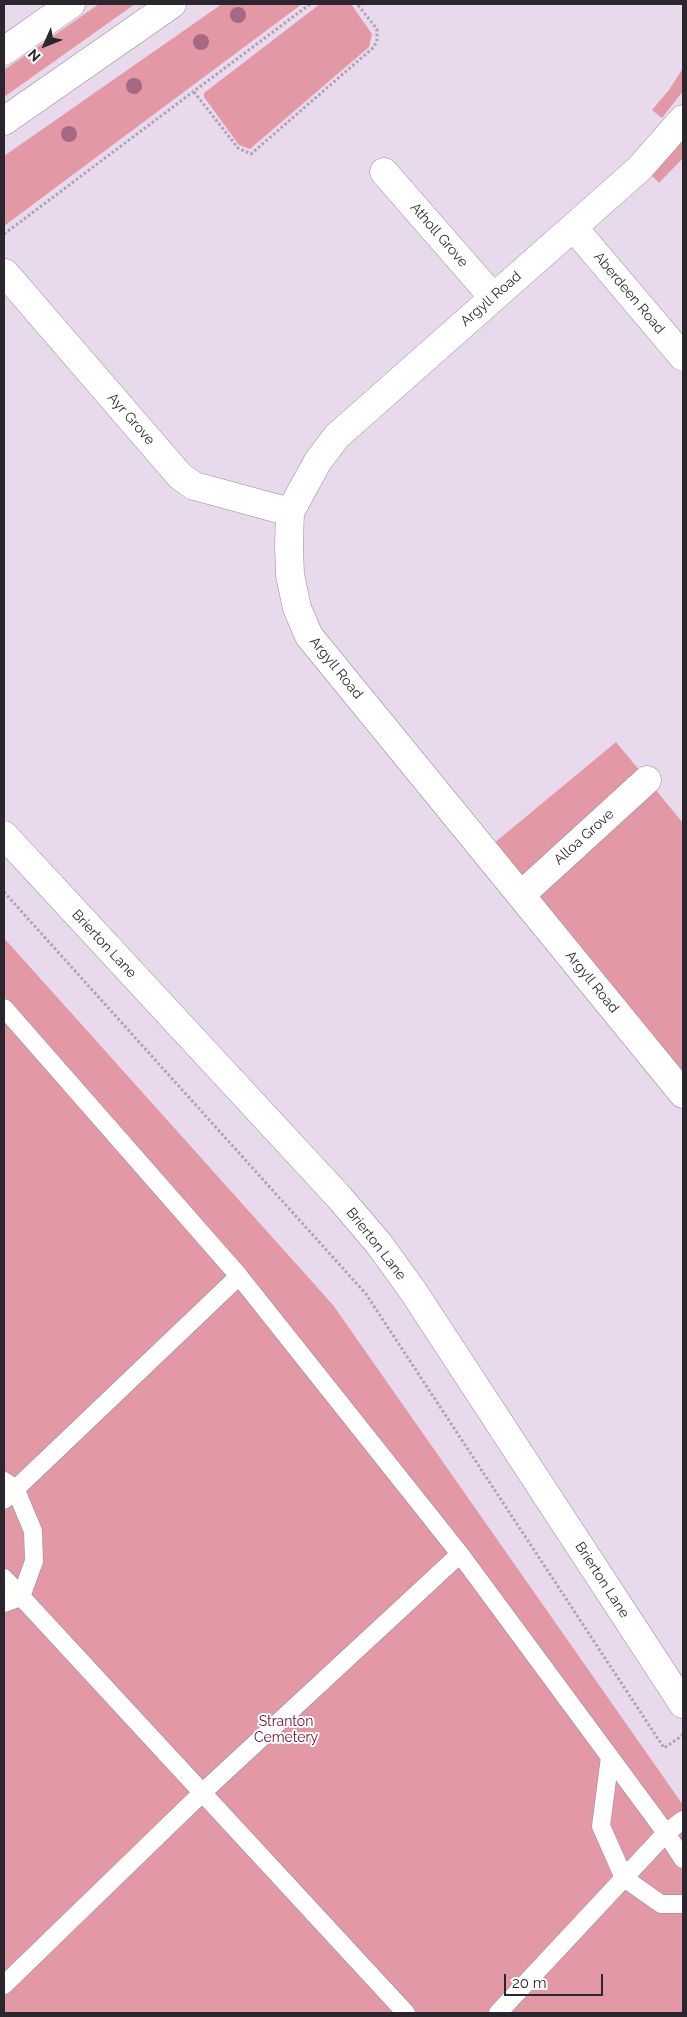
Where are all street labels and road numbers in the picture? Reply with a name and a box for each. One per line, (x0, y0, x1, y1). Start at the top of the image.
street label: Atholl Grove (406, 199, 472, 271)
street label: Aberdeen Road (590, 249, 668, 337)
street label: Argyll Road (457, 268, 525, 330)
street label: Ayr Grove (104, 390, 158, 448)
street label: Argyll Road (306, 633, 366, 703)
street label: Alloa Grove (551, 806, 617, 868)
street label: Brierton Lane (68, 906, 140, 982)
street label: Argyll Road (562, 947, 622, 1017)
street label: Brierton Lane (343, 1204, 409, 1284)
street label: Brierton Lane (571, 1539, 633, 1621)

